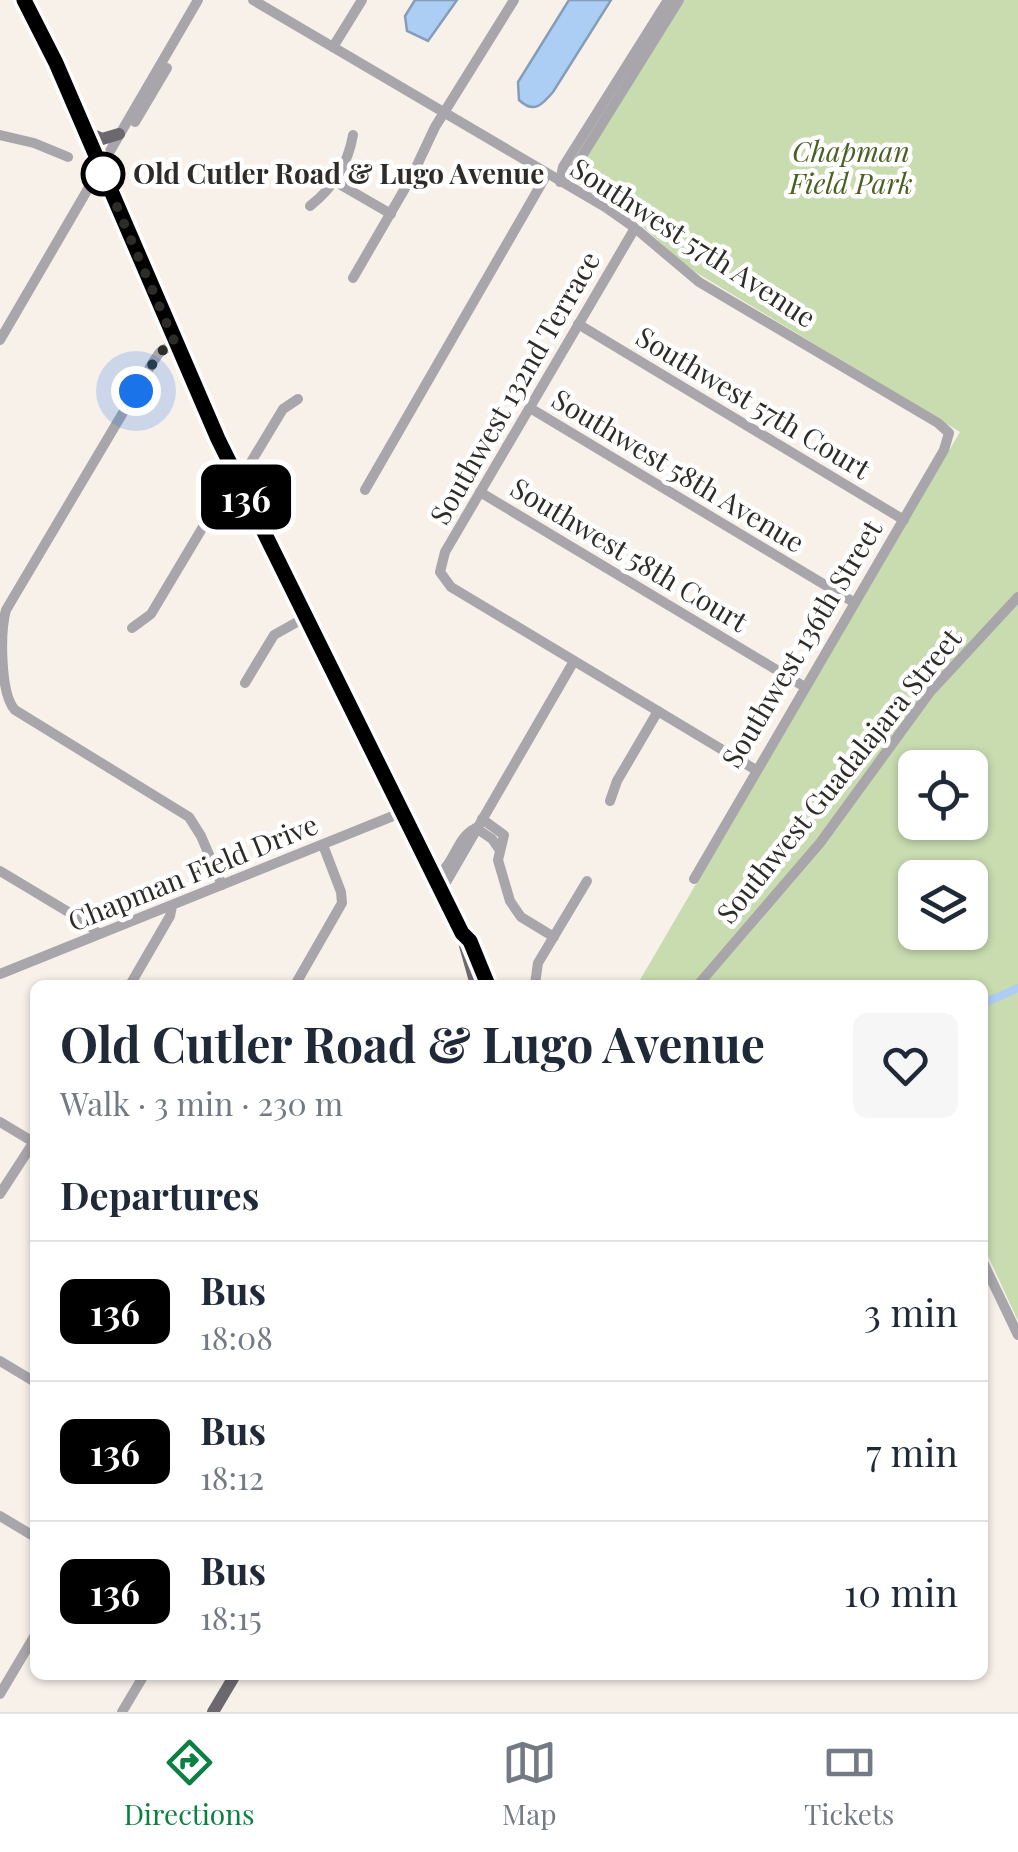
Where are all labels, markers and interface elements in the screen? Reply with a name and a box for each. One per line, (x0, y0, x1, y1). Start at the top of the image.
park label: Chapman Field Park (788, 132, 913, 201)
street label: Southwest 57th Avenue (564, 149, 823, 335)
marker: Old Cutler Road & Lugo Avenue (82, 153, 124, 195)
place label: Old Cutler Road & Lugo Avenue (133, 154, 544, 191)
street label: Southwest 132nd Terrace (420, 244, 607, 531)
street label: Southwest 57th Court (630, 317, 879, 487)
your location (111, 366, 161, 416)
street label: Southwest 58th Avenue (546, 380, 812, 560)
line badge: 136 (188, 464, 304, 530)
street label: Southwest 58th Court (505, 468, 756, 640)
text: 136 (221, 474, 271, 521)
street label: Southwest 136th Street (712, 512, 890, 774)
street label: Southwest Guadalajara Street (707, 619, 969, 930)
map controls (898, 750, 988, 950)
button: locate (898, 750, 988, 840)
street label: Chapman Field Drive (62, 805, 323, 939)
button: layers (898, 860, 988, 950)
text: Old Cutler Road & Lugo Avenue (60, 1011, 765, 1075)
button: heart (853, 1013, 958, 1118)
text: Walk · 3 min · 230 m (60, 1081, 343, 1124)
text: Departures (60, 1169, 259, 1220)
text: Bus (200, 1264, 266, 1315)
text: 3 min (864, 1286, 958, 1337)
text: 136 (90, 1288, 140, 1335)
text: 18:08 (200, 1315, 273, 1358)
text: Bus (200, 1404, 266, 1455)
text: 7 min (866, 1426, 958, 1477)
text: 136 (90, 1428, 140, 1475)
text: 18:12 (200, 1455, 264, 1498)
text: Bus (200, 1544, 266, 1595)
text: 10 min (844, 1566, 958, 1617)
text: 136 (90, 1568, 140, 1615)
text: 18:15 (200, 1595, 262, 1638)
tab: Directions (124, 1735, 254, 1832)
tab: Map (502, 1735, 557, 1832)
tab: Tickets (804, 1735, 894, 1832)

